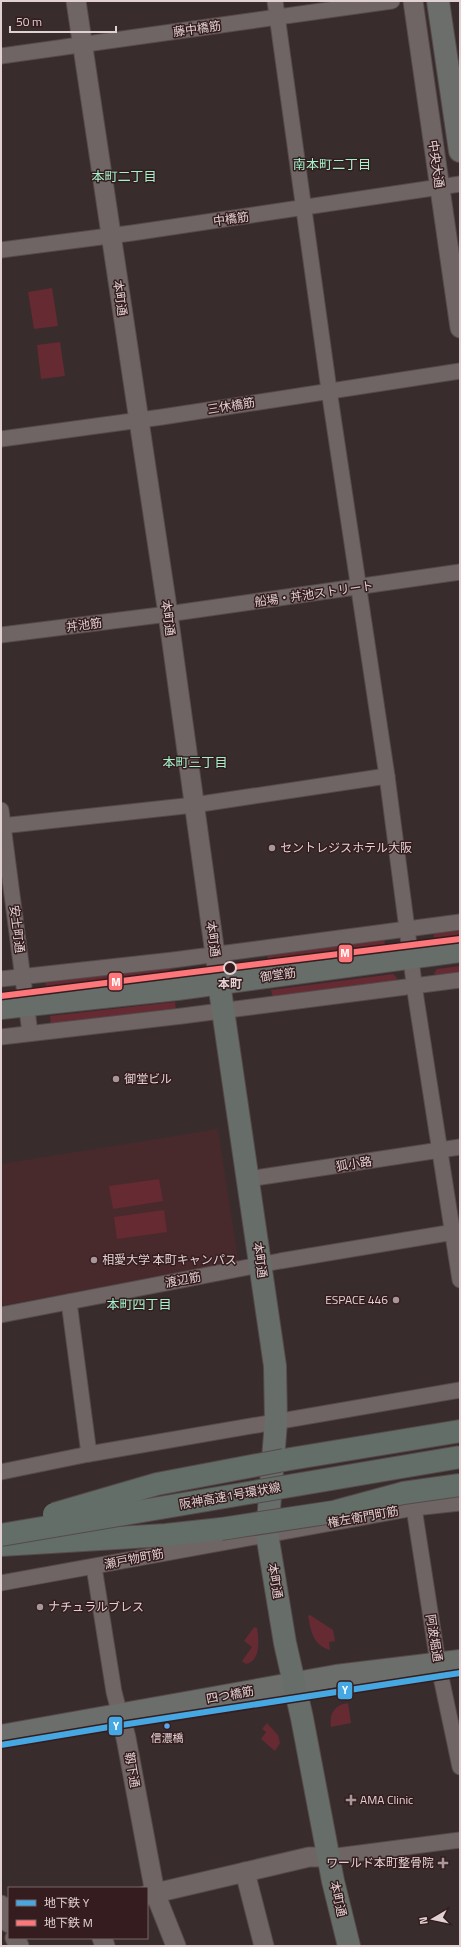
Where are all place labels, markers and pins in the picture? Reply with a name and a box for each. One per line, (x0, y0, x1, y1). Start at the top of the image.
place label: セントレジスホテル大阪 (280, 838, 412, 857)
marker: セントレジスホテル大阪 (267, 843, 277, 853)
marker: 本町 (223, 961, 237, 975)
place label: 本町 (218, 974, 242, 993)
place label: 御堂ビル (124, 1069, 172, 1088)
marker: 御堂ビル (111, 1074, 121, 1084)
place label: 相愛大学 本町キャンパス (102, 1250, 237, 1269)
marker: 相愛大学 本町キャンパス (89, 1255, 99, 1265)
place label: ESPACE 446 (325, 1290, 388, 1309)
marker: ESPACE 446 (391, 1295, 401, 1305)
place label: ナチュラルブレス (48, 1597, 144, 1616)
marker: ナチュラルブレス (35, 1602, 45, 1612)
marker: 信濃橋 (162, 1721, 172, 1731)
place label: 信濃橋 (151, 1730, 184, 1746)
place label: AMA Clinic (360, 1790, 413, 1809)
marker: AMA Clinic (345, 1794, 357, 1806)
place label: ワールド本町整骨院 (326, 1853, 434, 1872)
marker: ワールド本町整骨院 (437, 1857, 449, 1869)

